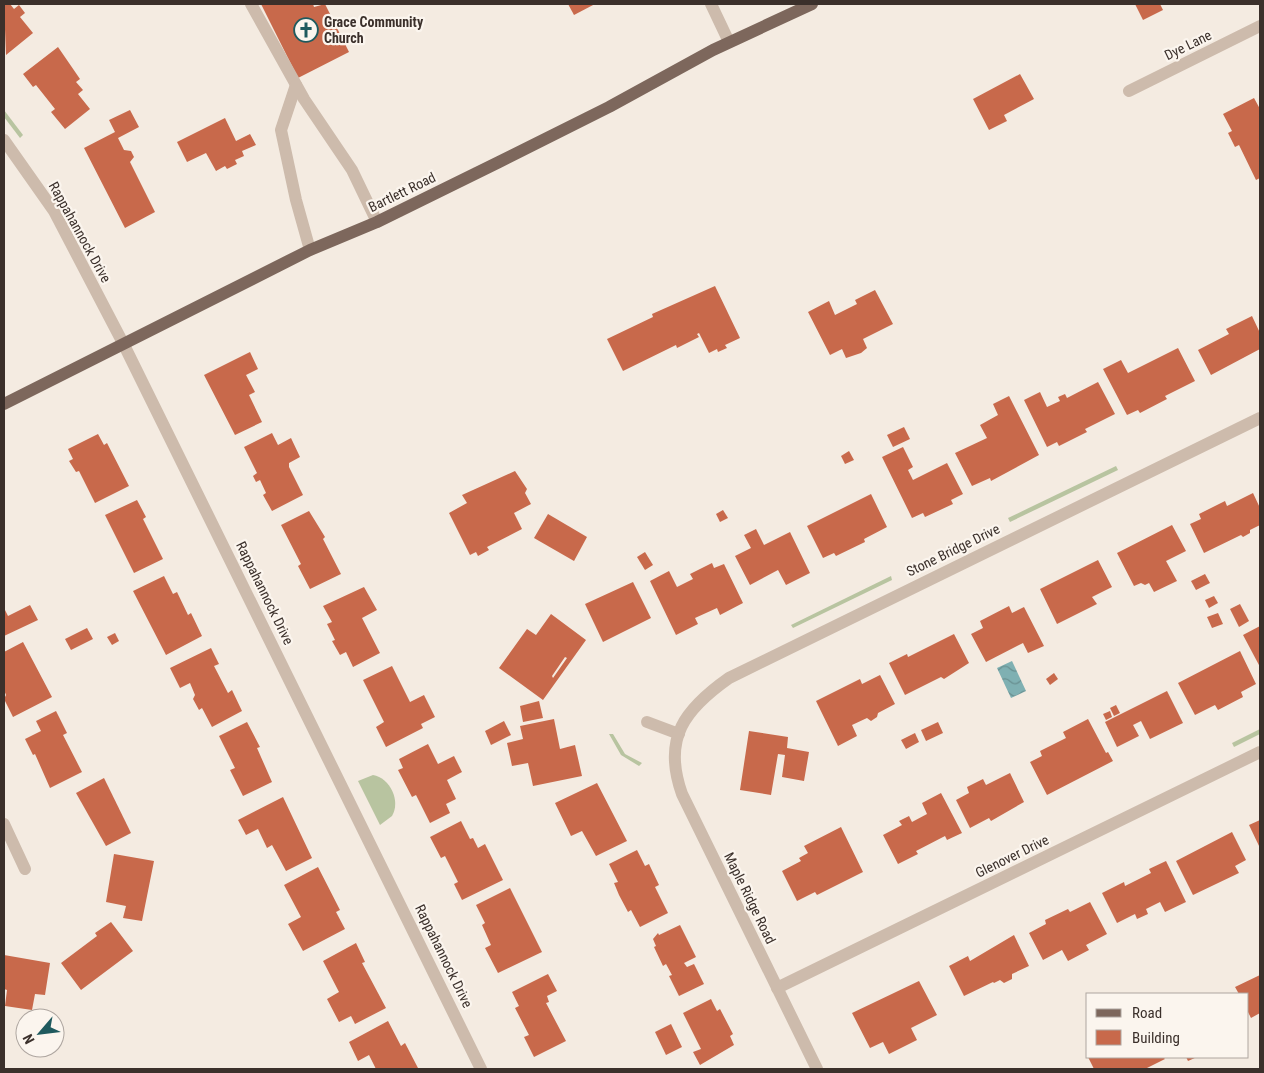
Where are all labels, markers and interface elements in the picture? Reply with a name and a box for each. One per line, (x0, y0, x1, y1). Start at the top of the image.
place label: Grace Community Church (324, 14, 424, 46)
church icon: Grace Community Church (293, 17, 319, 43)
street label: Dye Lane (1162, 27, 1214, 63)
street label: Bartlett Road (366, 169, 438, 215)
street label: Rappahannock Drive (46, 179, 115, 286)
street label: Stone Bridge Drive (904, 520, 1003, 579)
street label: Rappahannock Drive (233, 539, 297, 648)
street label: Glenover Drive (973, 831, 1052, 881)
street label: Maple Ridge Road (721, 850, 779, 946)
street label: Rappahannock Drive (412, 902, 476, 1011)
legend (1086, 993, 1249, 1058)
text: Road (1132, 1004, 1162, 1022)
north arrow (15, 1008, 65, 1058)
text: Building (1132, 1029, 1180, 1047)
text: N (19, 1032, 38, 1047)

